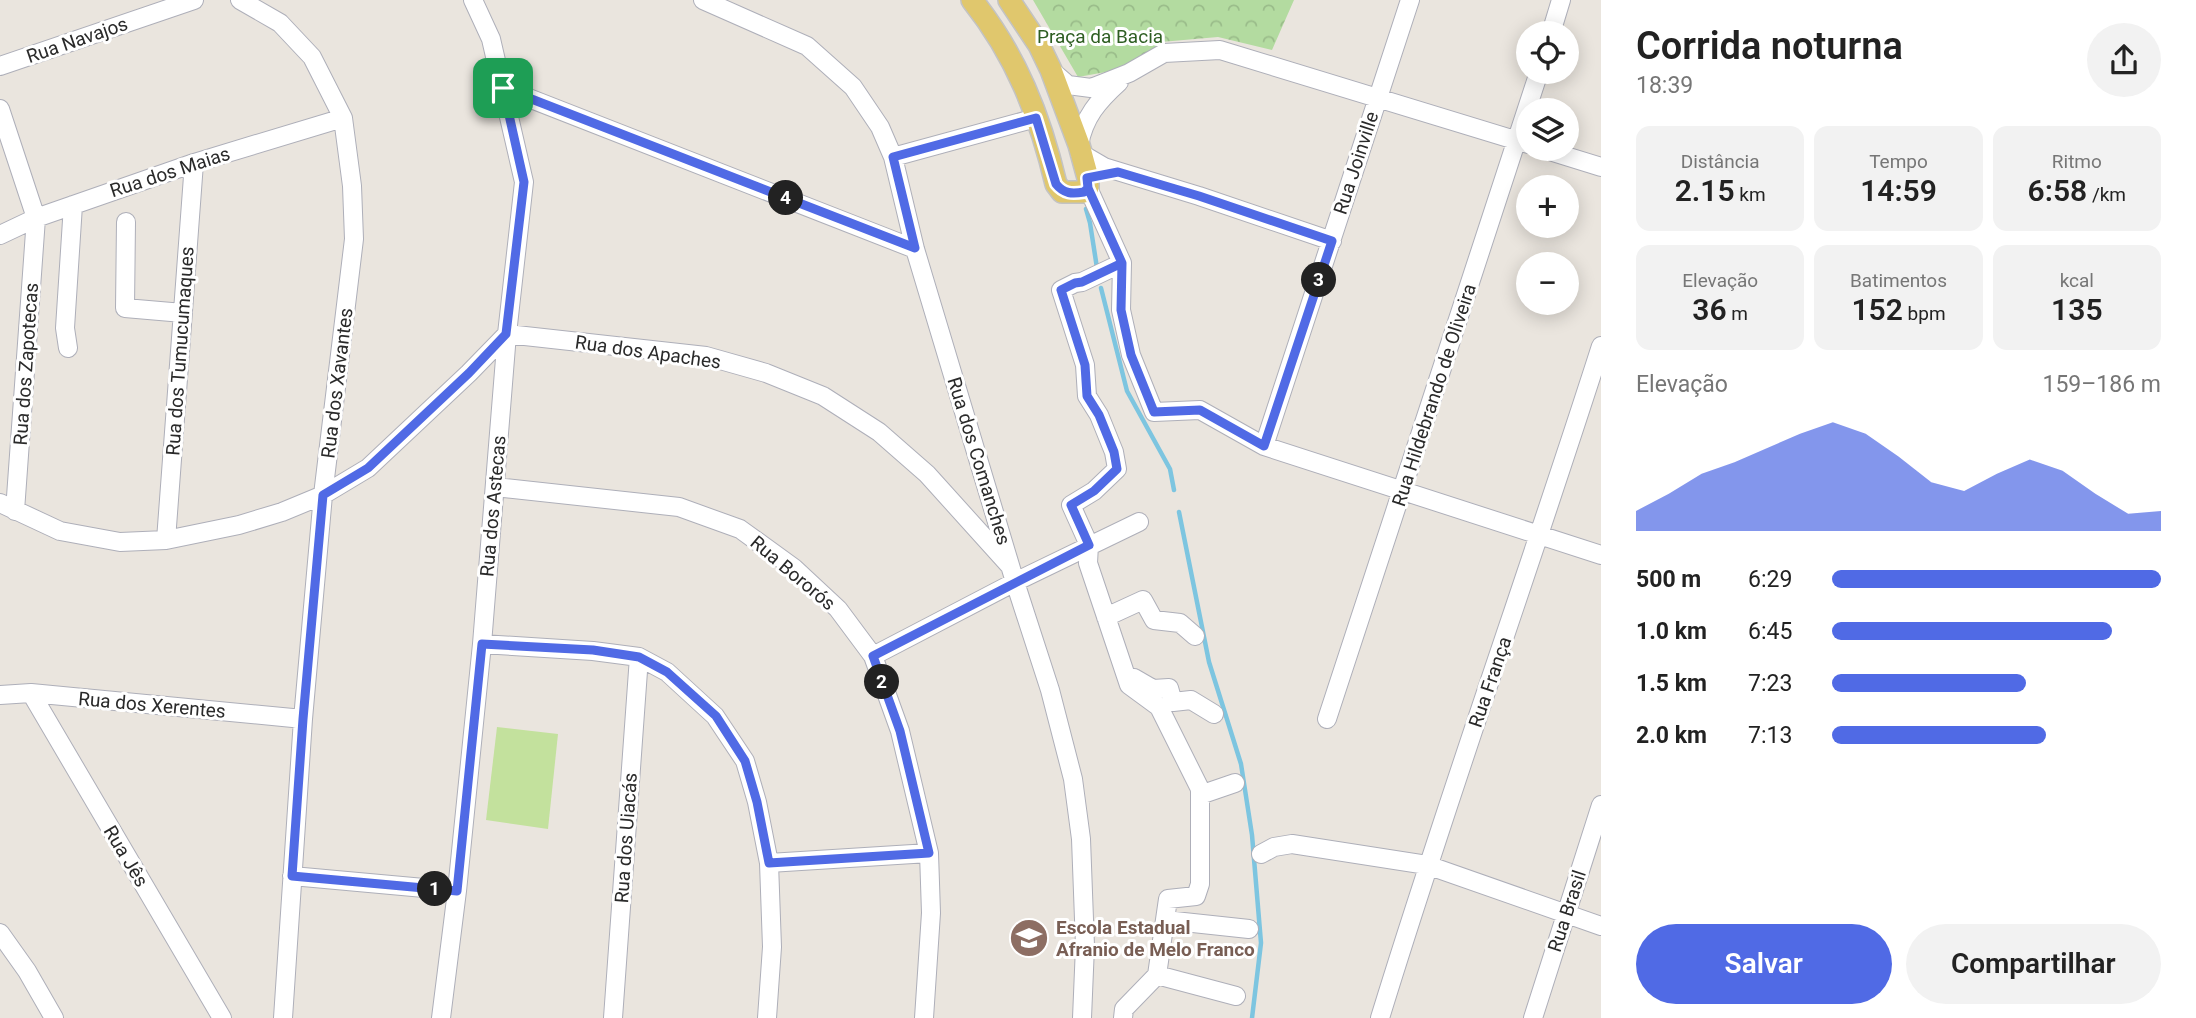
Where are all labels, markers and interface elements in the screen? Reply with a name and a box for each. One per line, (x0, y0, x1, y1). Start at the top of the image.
street label: Rua Navajos (23, 12, 131, 68)
map controls (1516, 21, 1579, 315)
button: locate (1516, 21, 1579, 84)
button: share (2087, 23, 2161, 97)
text: Corrida noturna (1636, 24, 1903, 68)
park label: Praça da Bacia (1037, 25, 1163, 48)
pin (473, 58, 533, 118)
icon: arrive (484, 69, 522, 107)
text: 18:39 (1636, 72, 1693, 99)
button: layers (1516, 98, 1579, 161)
street label: Rua Joinville (1329, 109, 1383, 217)
street label: Rua dos Maias (107, 142, 233, 202)
text: Distância (1681, 150, 1760, 173)
text: Tempo (1869, 150, 1928, 173)
text: Ritmo (2052, 150, 2102, 173)
text: 2.15 (1675, 173, 1735, 208)
text: 14:59 (1860, 173, 1937, 208)
text: 6:58 (2028, 173, 2087, 208)
button: + (1516, 175, 1579, 238)
pin: 4 (768, 180, 804, 216)
text: km (1735, 183, 1766, 206)
text: /km (2087, 183, 2126, 206)
text: 4 (780, 186, 791, 209)
street label: Rua dos Tumucumaques (161, 246, 199, 456)
button: − (1516, 252, 1579, 315)
pin: 3 (1302, 262, 1336, 298)
text: 3 (1313, 268, 1324, 291)
text: Elevação (1682, 269, 1758, 292)
text: Batimentos (1850, 269, 1947, 292)
text: kcal (2060, 269, 2094, 292)
street label: Rua Hildebrando de Oliveira (1387, 281, 1481, 509)
street label: Rua dos Zapotecas (9, 282, 43, 446)
text: 36 (1692, 292, 1727, 327)
text: 152 (1851, 292, 1903, 327)
text: 135 (2051, 292, 2103, 327)
text: m (1727, 302, 1748, 325)
text: bpm (1903, 302, 1946, 325)
street label: Rua dos Xavantes (316, 306, 358, 460)
street label: Rua dos Apaches (574, 330, 722, 374)
text: Elevação (1636, 371, 1728, 398)
text: 159–186 m (2042, 371, 2161, 398)
street label: Rua dos Comanches (943, 374, 1015, 548)
street label: Rua dos Astecas (475, 434, 511, 578)
street label: Rua Bororós (746, 531, 840, 615)
text: 500 m (1636, 566, 1701, 593)
text: 6:29 (1748, 566, 1792, 593)
text: 1.0 km (1636, 618, 1707, 645)
text: 6:45 (1748, 618, 1792, 645)
street label: Rua França (1464, 633, 1516, 731)
pin: 2 (864, 664, 900, 700)
text: 2 (876, 670, 887, 693)
text: 1.5 km (1636, 670, 1707, 697)
text: 7:23 (1748, 670, 1792, 697)
street label: Rua dos Xerentes (77, 687, 227, 723)
text: 2.0 km (1636, 722, 1707, 749)
text: 7:13 (1748, 722, 1792, 749)
street label: Rua dos Uiacás (610, 772, 642, 904)
street label: Rua Jês (99, 821, 153, 891)
street label: Rua Brasil (1543, 867, 1591, 955)
pin: 1 (418, 872, 452, 906)
text: 1 (429, 877, 440, 900)
place label: Escola Estadual Afranio de Melo Franco (1056, 916, 1255, 961)
school or university icon: Escola Estadual Afranio de Melo Franco (1008, 917, 1050, 959)
button: Salvar (1636, 924, 1892, 1004)
button: Compartilhar (1906, 924, 2161, 1004)

